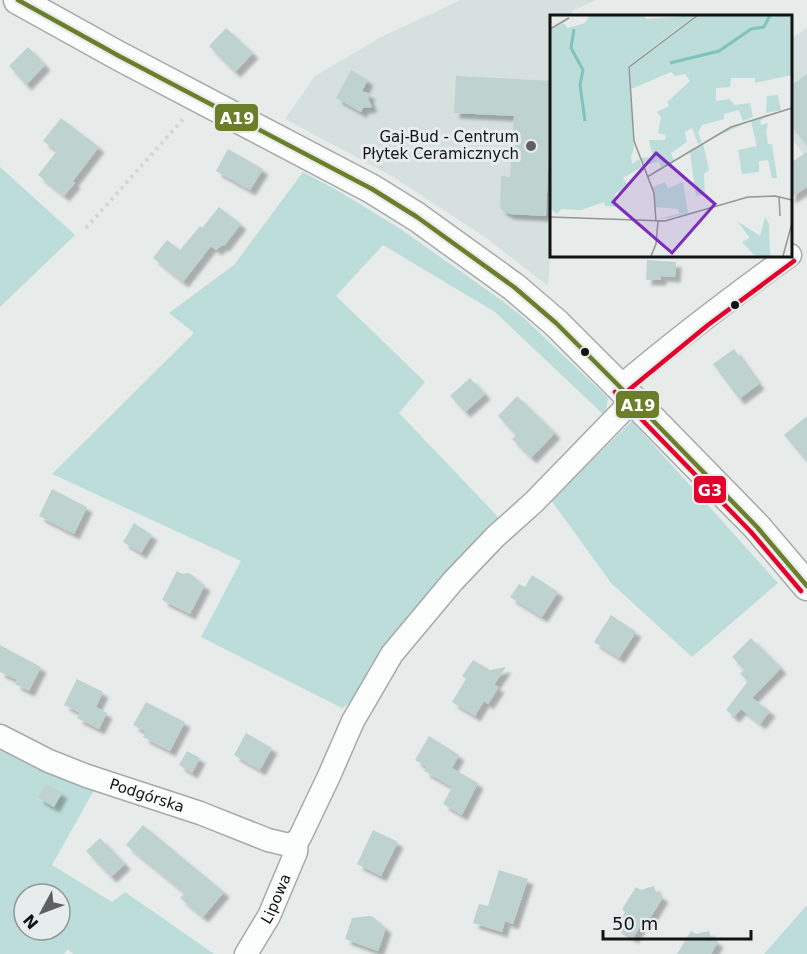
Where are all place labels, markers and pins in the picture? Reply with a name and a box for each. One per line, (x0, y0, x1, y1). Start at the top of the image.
place label: Gaj-Bud - Centrum Płytek Ceramicznych (362, 128, 519, 163)
marker: Gaj-Bud - Centrum Płytek Ceramicznych (524, 139, 538, 153)
unlabelled marker (729, 299, 741, 311)
unlabelled marker (579, 346, 591, 358)

